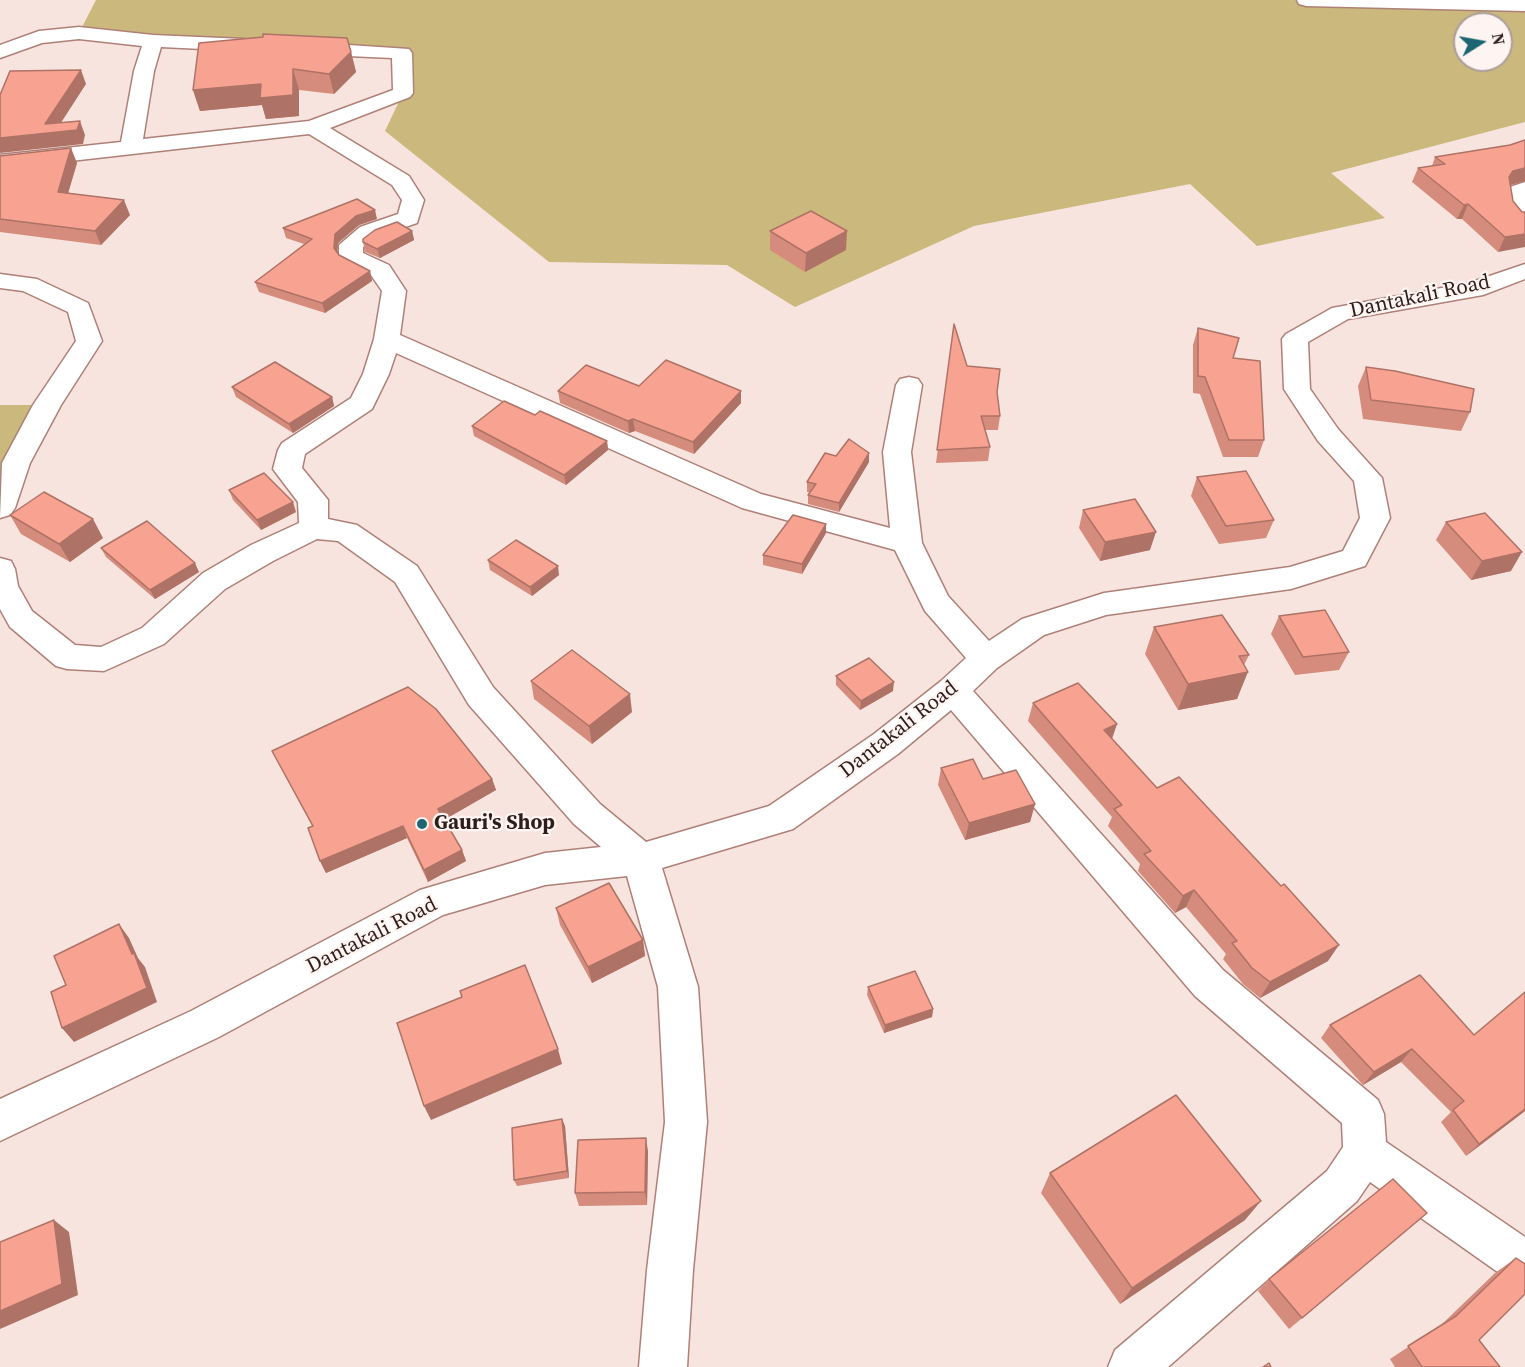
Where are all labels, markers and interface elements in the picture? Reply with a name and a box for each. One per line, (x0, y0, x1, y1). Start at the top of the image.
north arrow (1453, 12, 1513, 72)
text: N (1487, 31, 1511, 47)
street label: Dantakali Road (1348, 270, 1492, 324)
street label: Dantakali Road (835, 676, 963, 784)
place label: Gauri's Shop (434, 811, 555, 837)
marker: Gauri's Shop (415, 817, 429, 831)
street label: Dantakali Road (303, 892, 441, 980)

